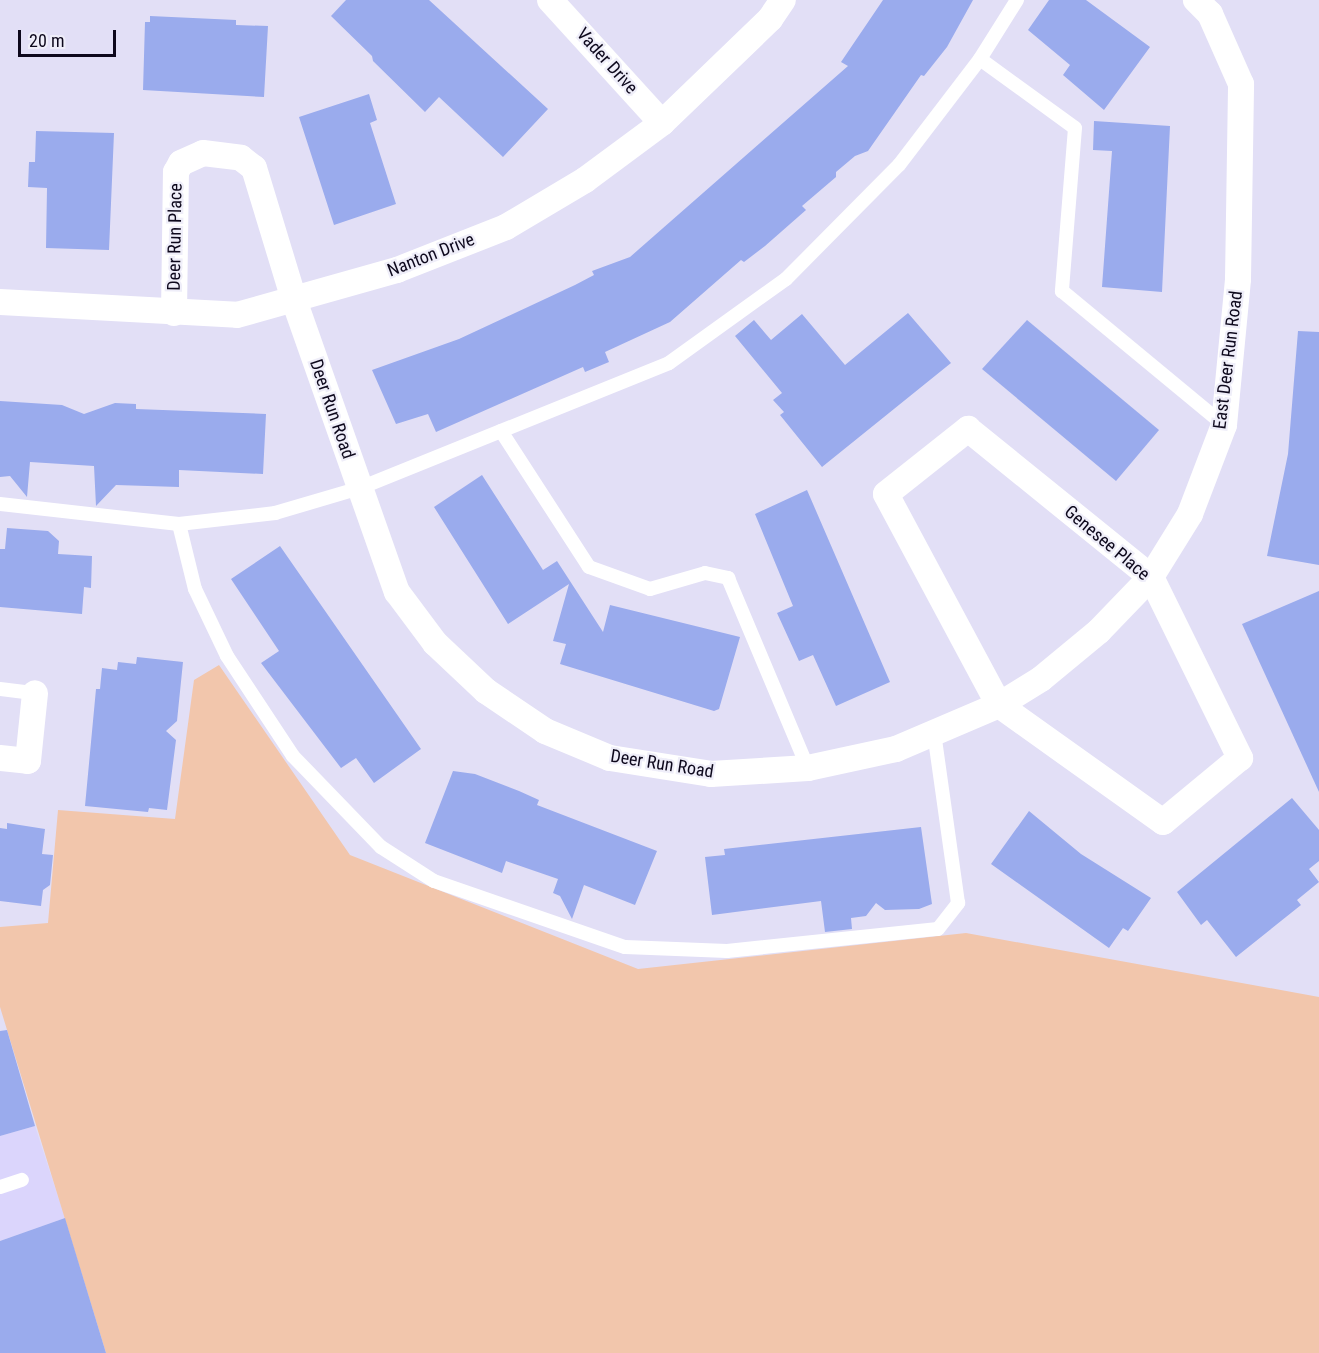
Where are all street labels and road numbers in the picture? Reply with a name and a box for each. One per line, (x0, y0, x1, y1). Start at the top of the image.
street label: Vader Drive (572, 24, 642, 98)
street label: Deer Run Place (163, 183, 187, 291)
street label: Nanton Drive (384, 229, 478, 281)
street label: East Deer Run Road (1209, 290, 1247, 430)
street label: Deer Run Road (305, 356, 359, 462)
street label: Genesee Place (1060, 501, 1154, 585)
street label: Deer Run Road (609, 745, 715, 783)

